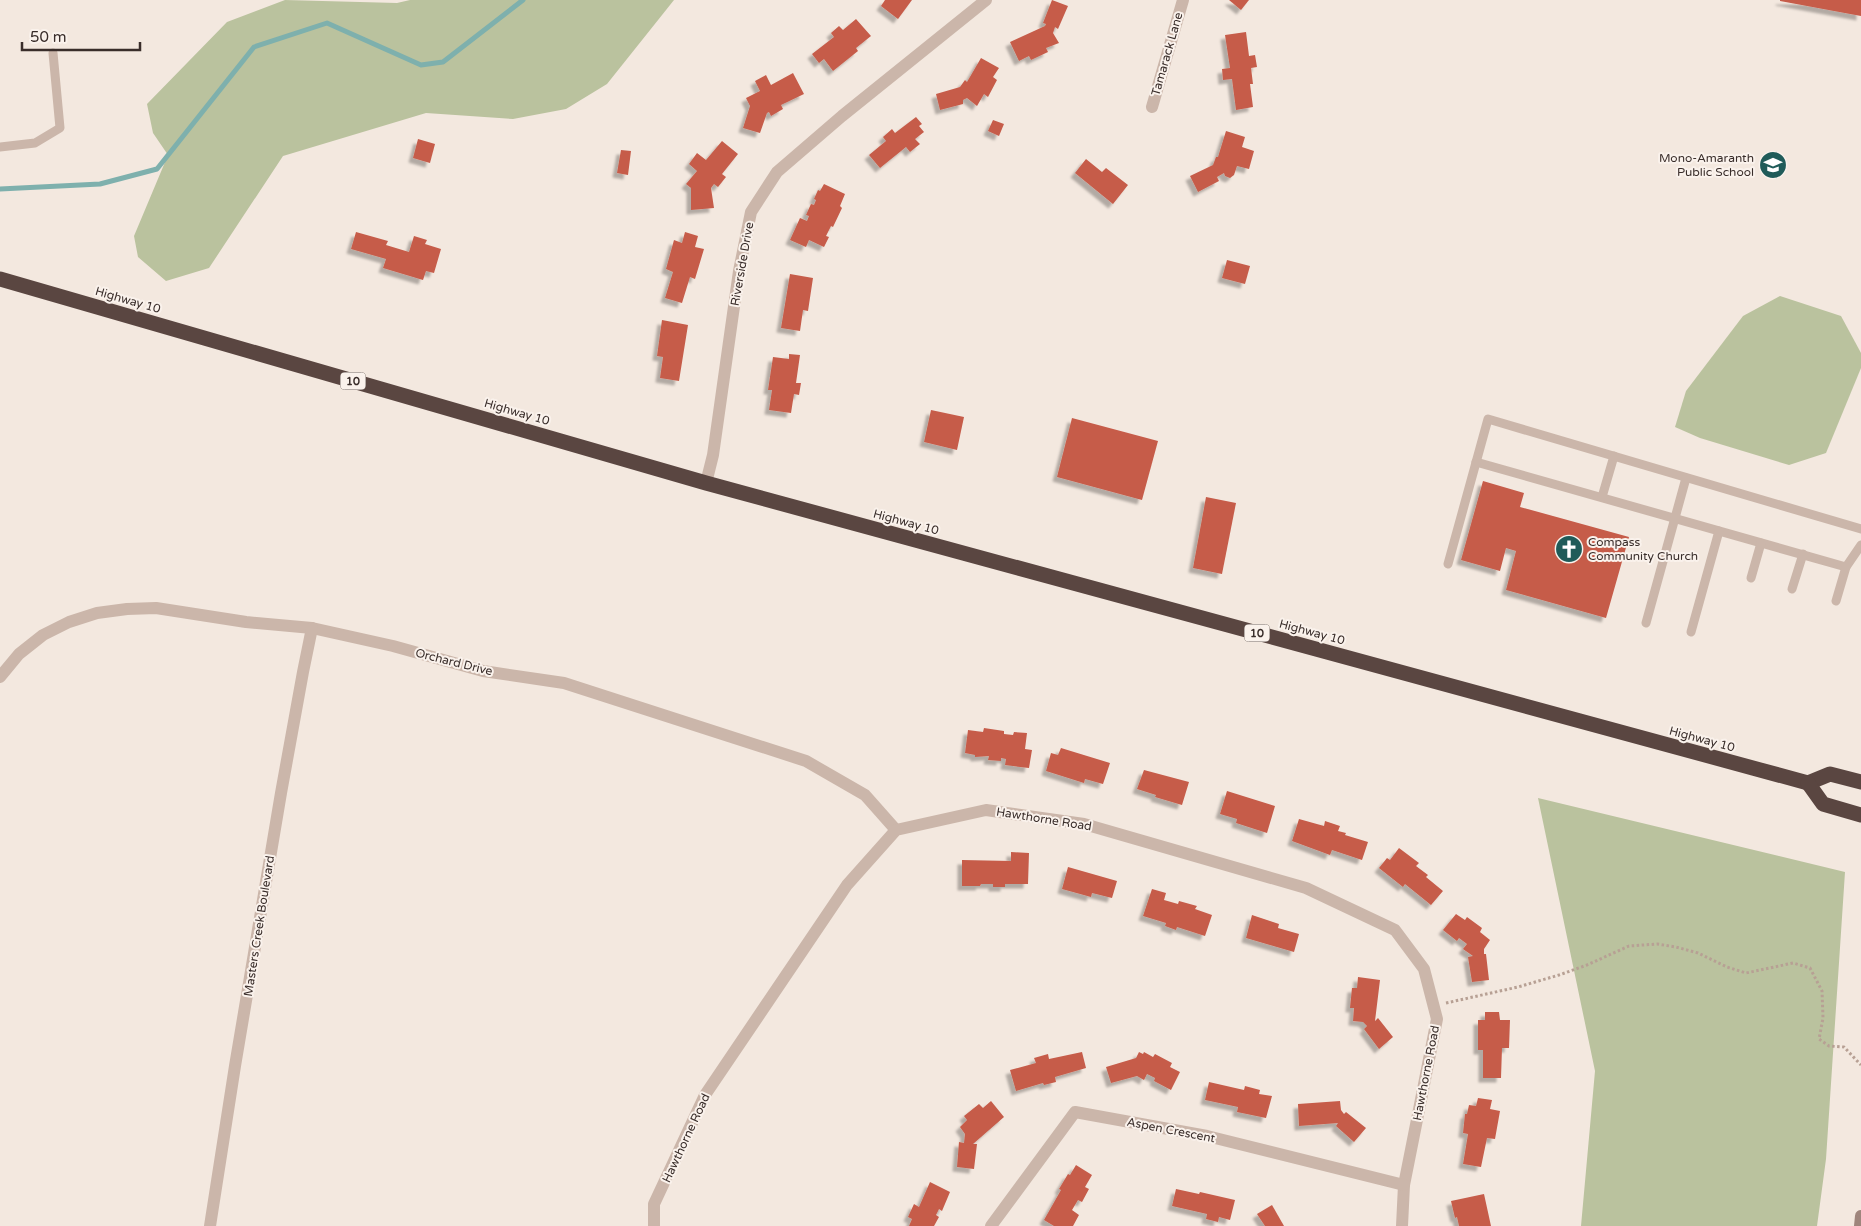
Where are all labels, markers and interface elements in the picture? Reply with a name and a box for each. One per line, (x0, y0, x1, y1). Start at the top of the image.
street label: Tamarack Lane (1148, 11, 1186, 97)
scale bar (22, 20, 140, 52)
text: 50 m (30, 28, 67, 46)
school or university icon: Mono-Amaranth Public School (1758, 150, 1788, 180)
place label: Mono-Amaranth Public School (1659, 151, 1754, 179)
street label: Riverside Drive (728, 221, 756, 307)
street label: Highway 10 (94, 284, 163, 316)
road number: 10 (340, 372, 366, 390)
street label: Highway 10 (483, 396, 552, 428)
street label: Highway 10 (872, 507, 941, 538)
church icon: Compass Community Church (1554, 534, 1584, 564)
place label: Compass Community Church (1588, 535, 1698, 563)
street label: Highway 10 (1278, 617, 1347, 648)
road number: 10 (1244, 624, 1270, 641)
street label: Orchard Drive (414, 646, 494, 678)
street label: Highway 10 (1668, 724, 1737, 755)
street label: Hawthorne Road (995, 805, 1093, 833)
street label: Masters Creek Boulevard (241, 855, 277, 997)
street label: Hawthorne Road (1410, 1024, 1442, 1122)
street label: Hawthorne Road (659, 1091, 713, 1185)
street label: Aspen Crescent (1126, 1115, 1217, 1145)

